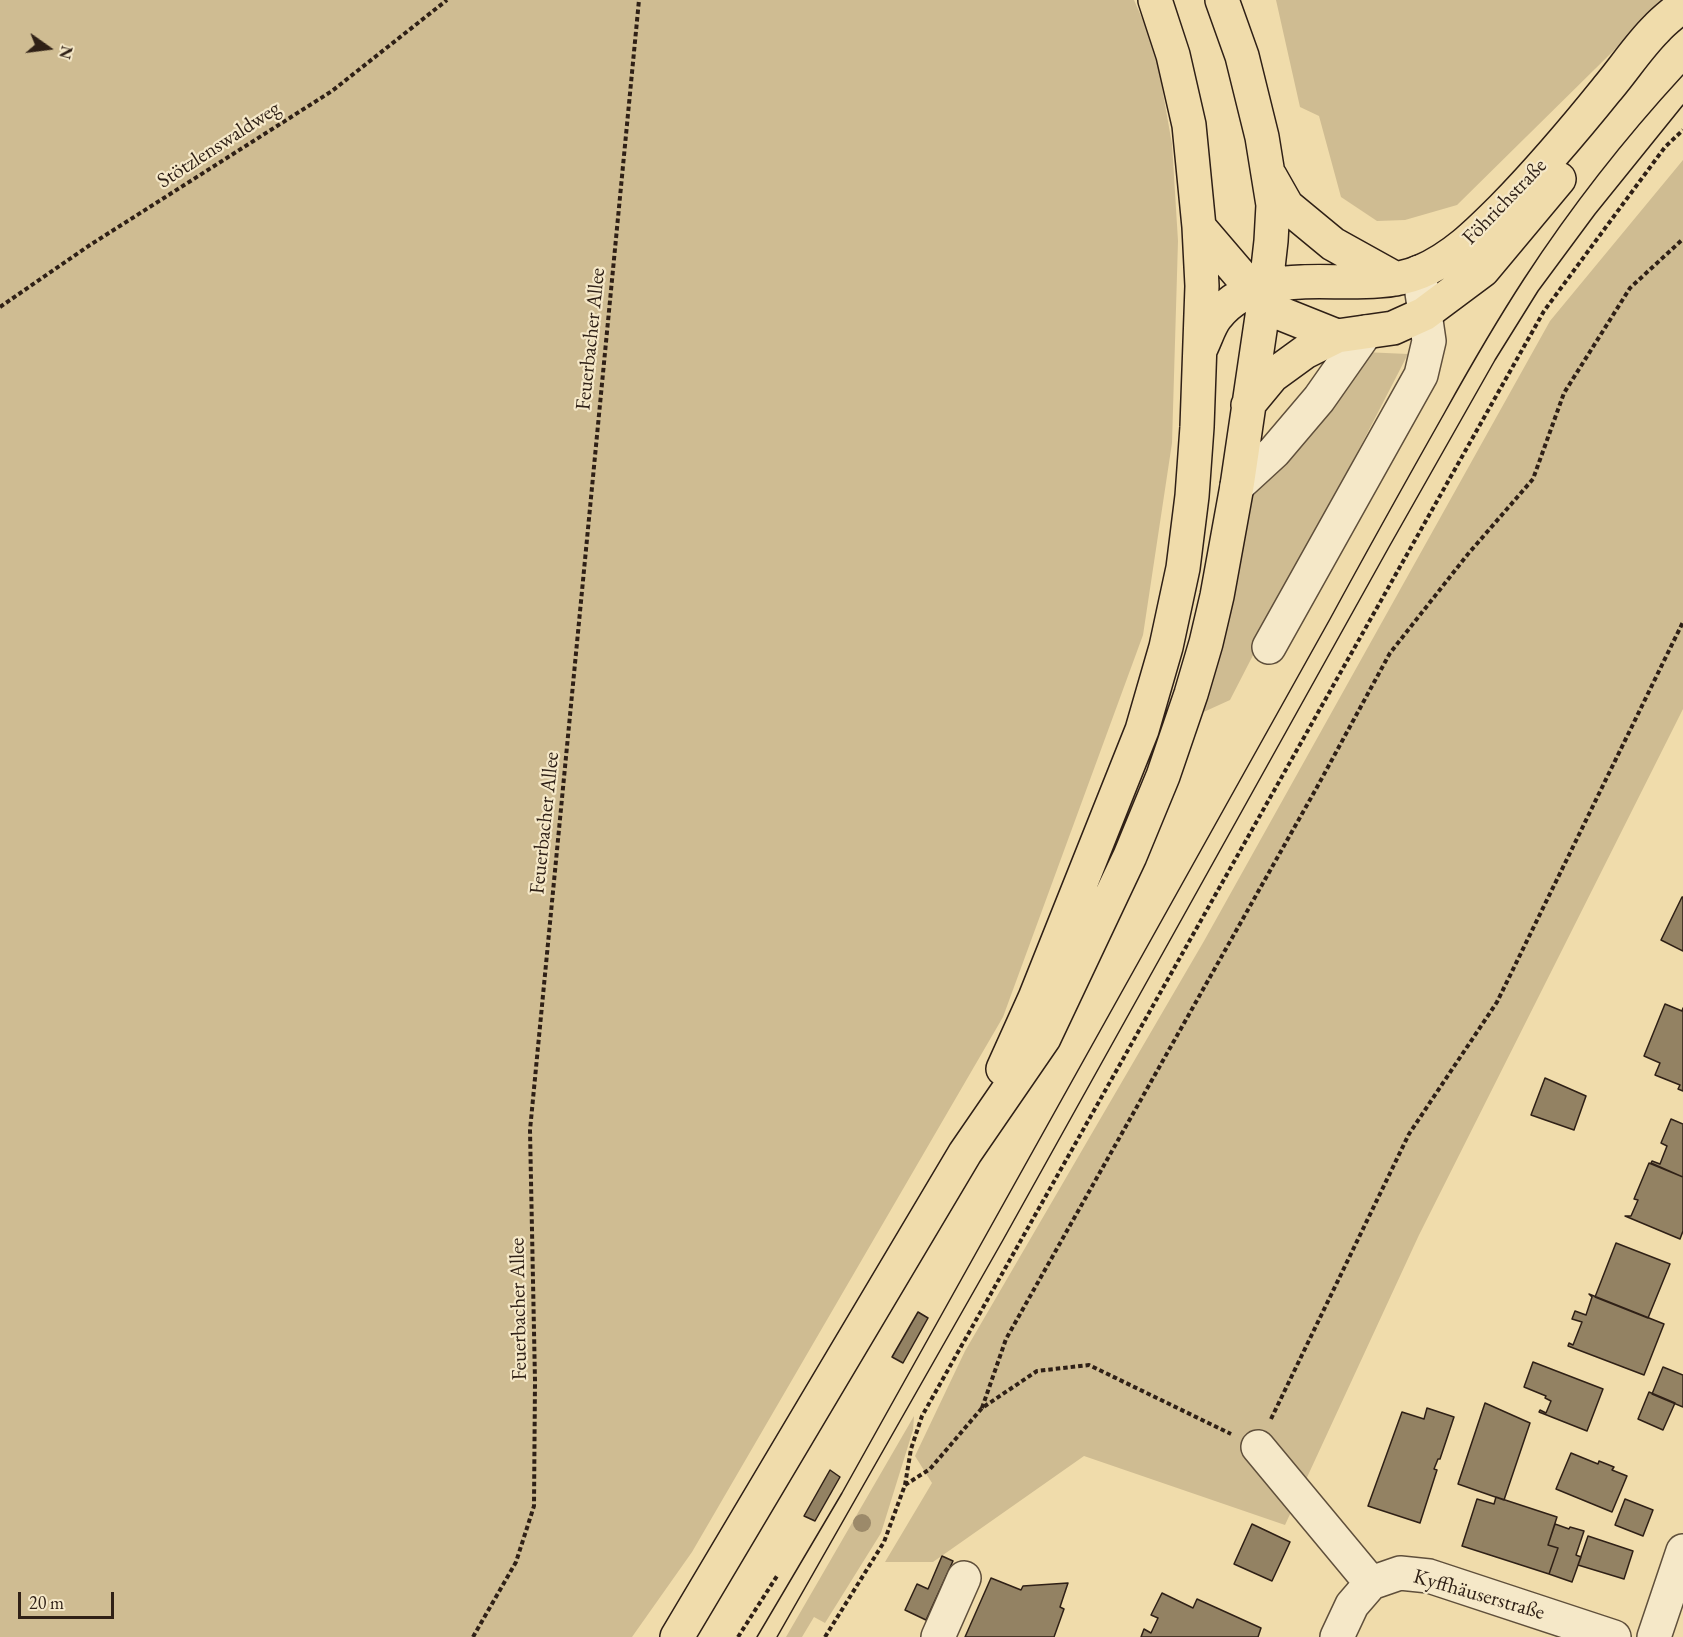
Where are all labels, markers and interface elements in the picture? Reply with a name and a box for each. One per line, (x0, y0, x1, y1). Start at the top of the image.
north arrow (18, 18, 78, 78)
text: N (54, 44, 78, 61)
street label: Stötzlenswaldweg (153, 96, 285, 194)
street label: Föhrichstraße (1458, 154, 1552, 250)
street label: Feuerbacher Allee (571, 267, 611, 411)
street label: Feuerbacher Allee (525, 751, 565, 895)
street label: Feuerbacher Allee (505, 1237, 533, 1381)
street label: Kyffhäuserstraße (1410, 1564, 1548, 1626)
scale bar (21, 1580, 117, 1618)
text: 20 m (29, 1591, 64, 1614)

